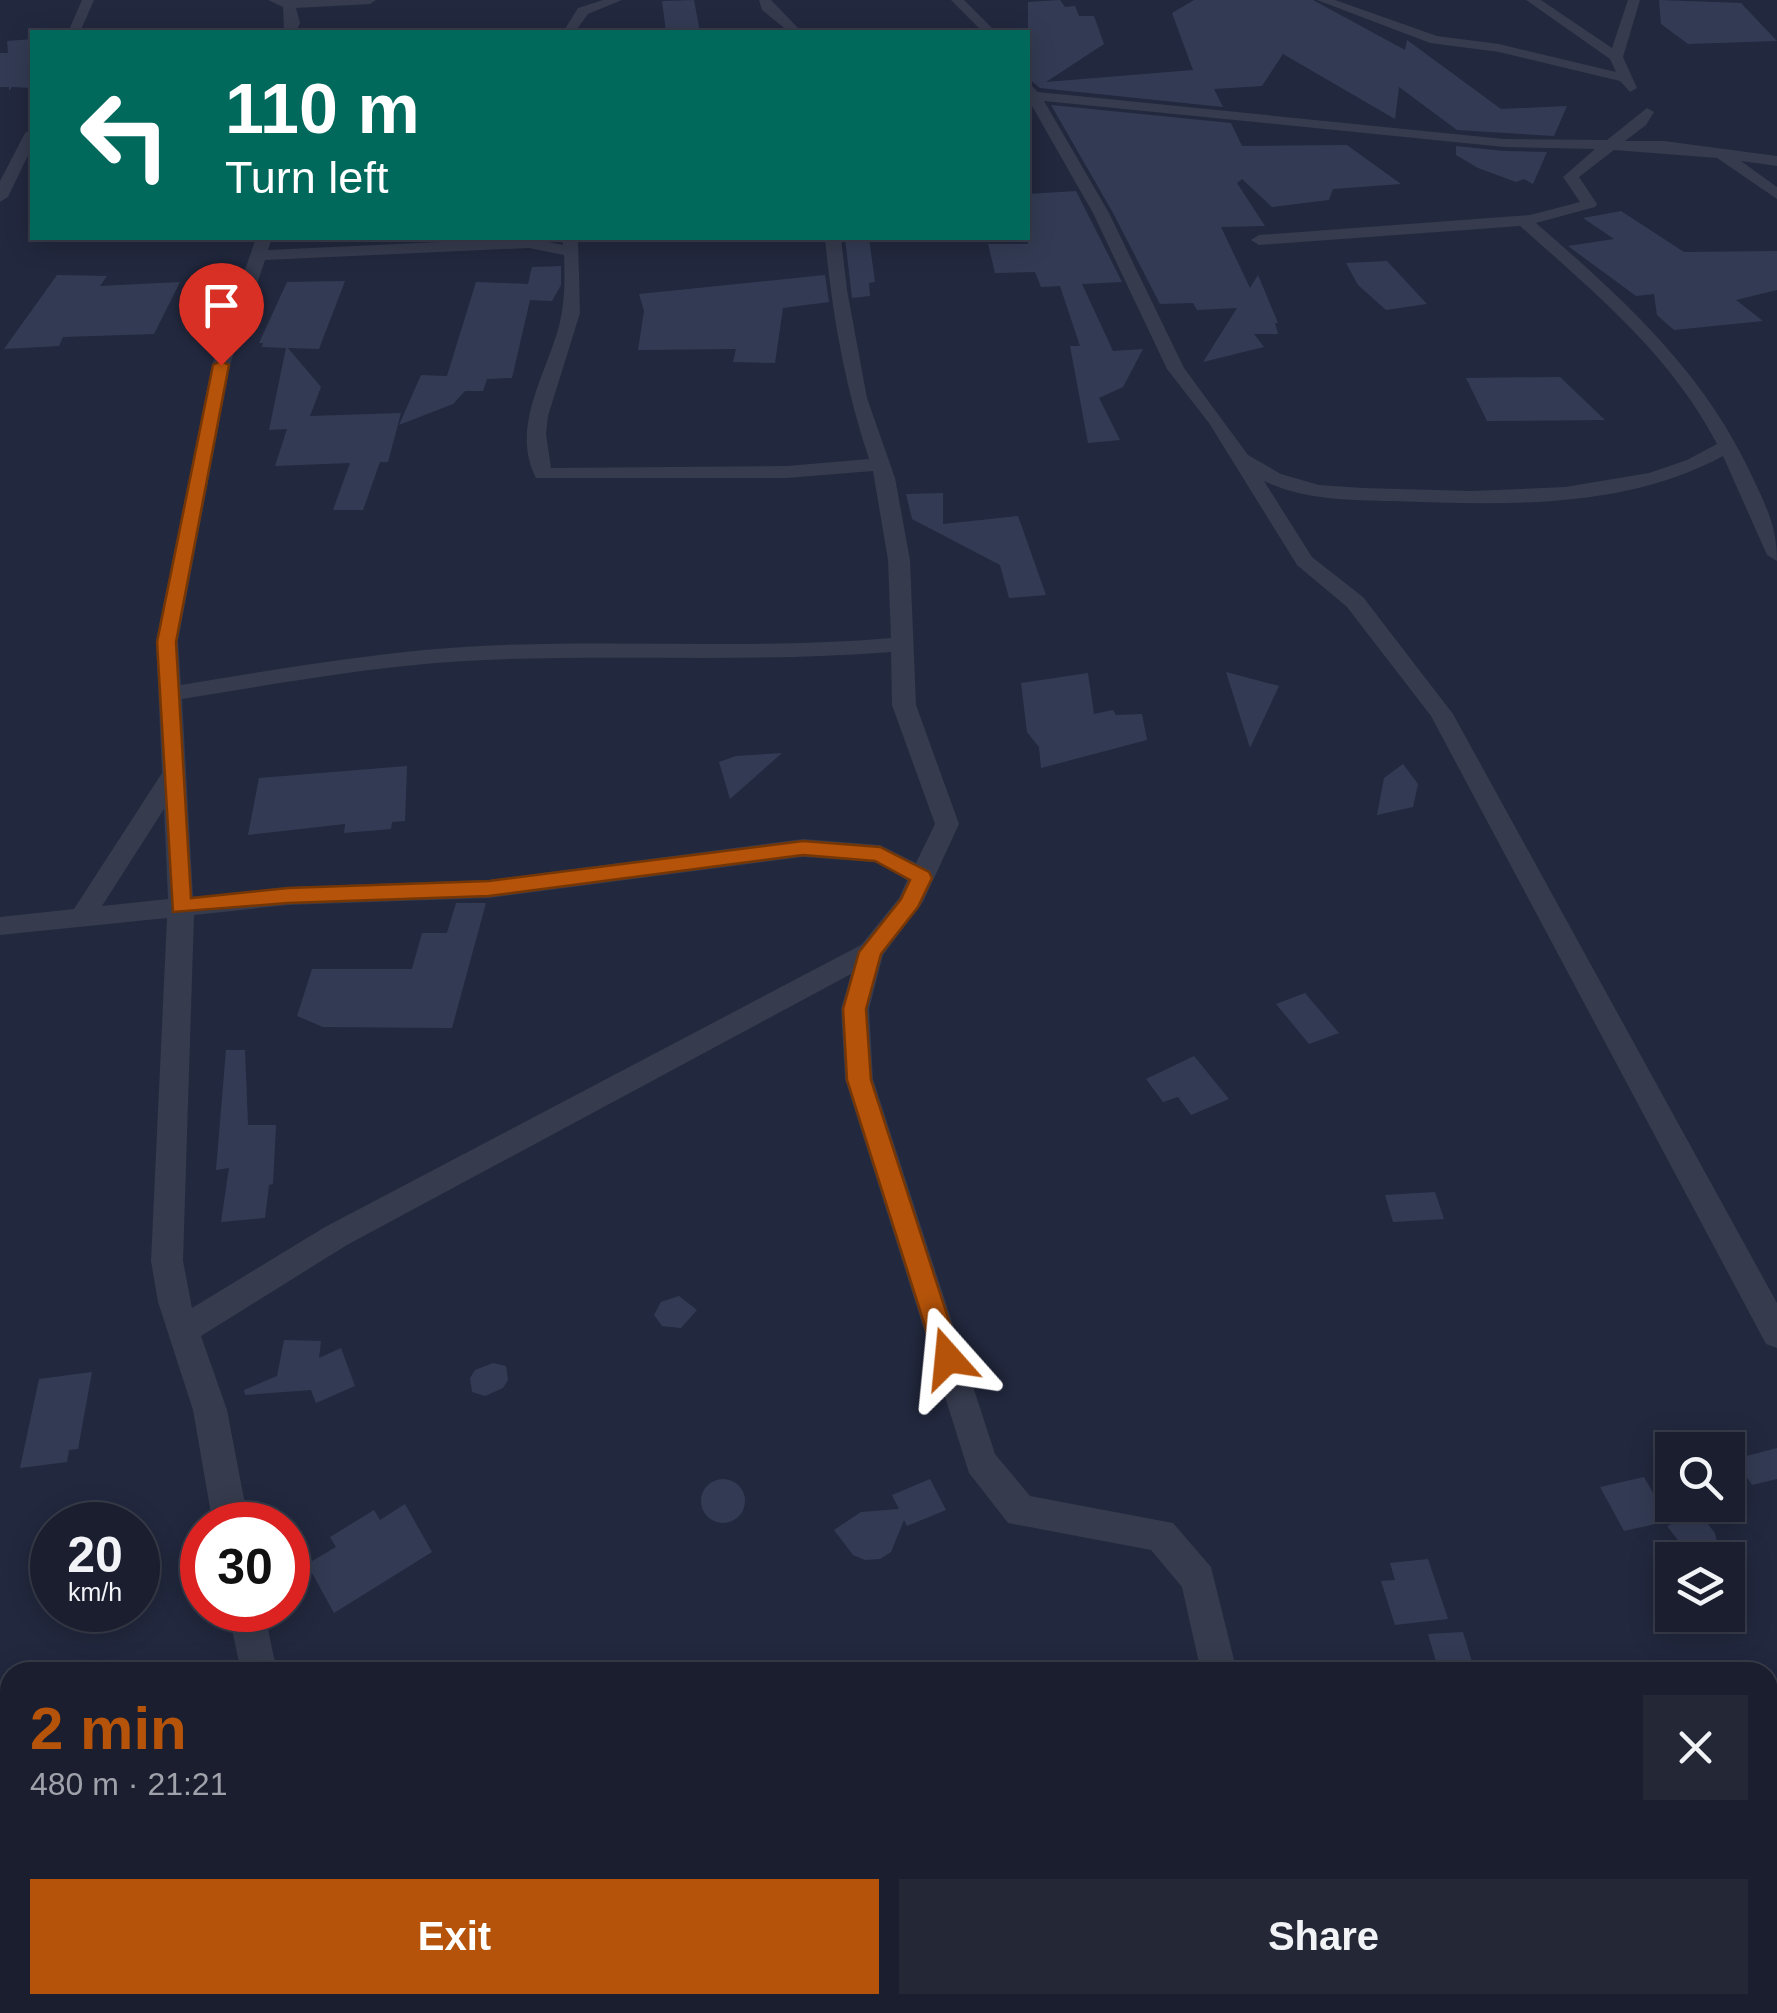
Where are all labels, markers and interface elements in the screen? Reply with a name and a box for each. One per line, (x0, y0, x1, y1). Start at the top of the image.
icon: left (60, 70, 190, 200)
text: 110 m (225, 70, 420, 148)
text: Turn left (225, 152, 388, 203)
pin (179, 263, 264, 366)
icon: arrive (194, 278, 249, 333)
position arrow (896, 1306, 1000, 1410)
map controls (1655, 1432, 1745, 1632)
button: search (1655, 1432, 1745, 1522)
speed limit sign: 30 (180, 1502, 310, 1632)
text: 20 (67, 1527, 123, 1583)
button: layers (1655, 1542, 1745, 1632)
text: km/h (68, 1578, 122, 1606)
text: 2 min (30, 1695, 187, 1762)
button: close (1643, 1695, 1748, 1800)
text: 480 m · 21:21 (30, 1766, 227, 1802)
button: Exit (30, 1879, 879, 1994)
button: Share (899, 1879, 1748, 1994)

